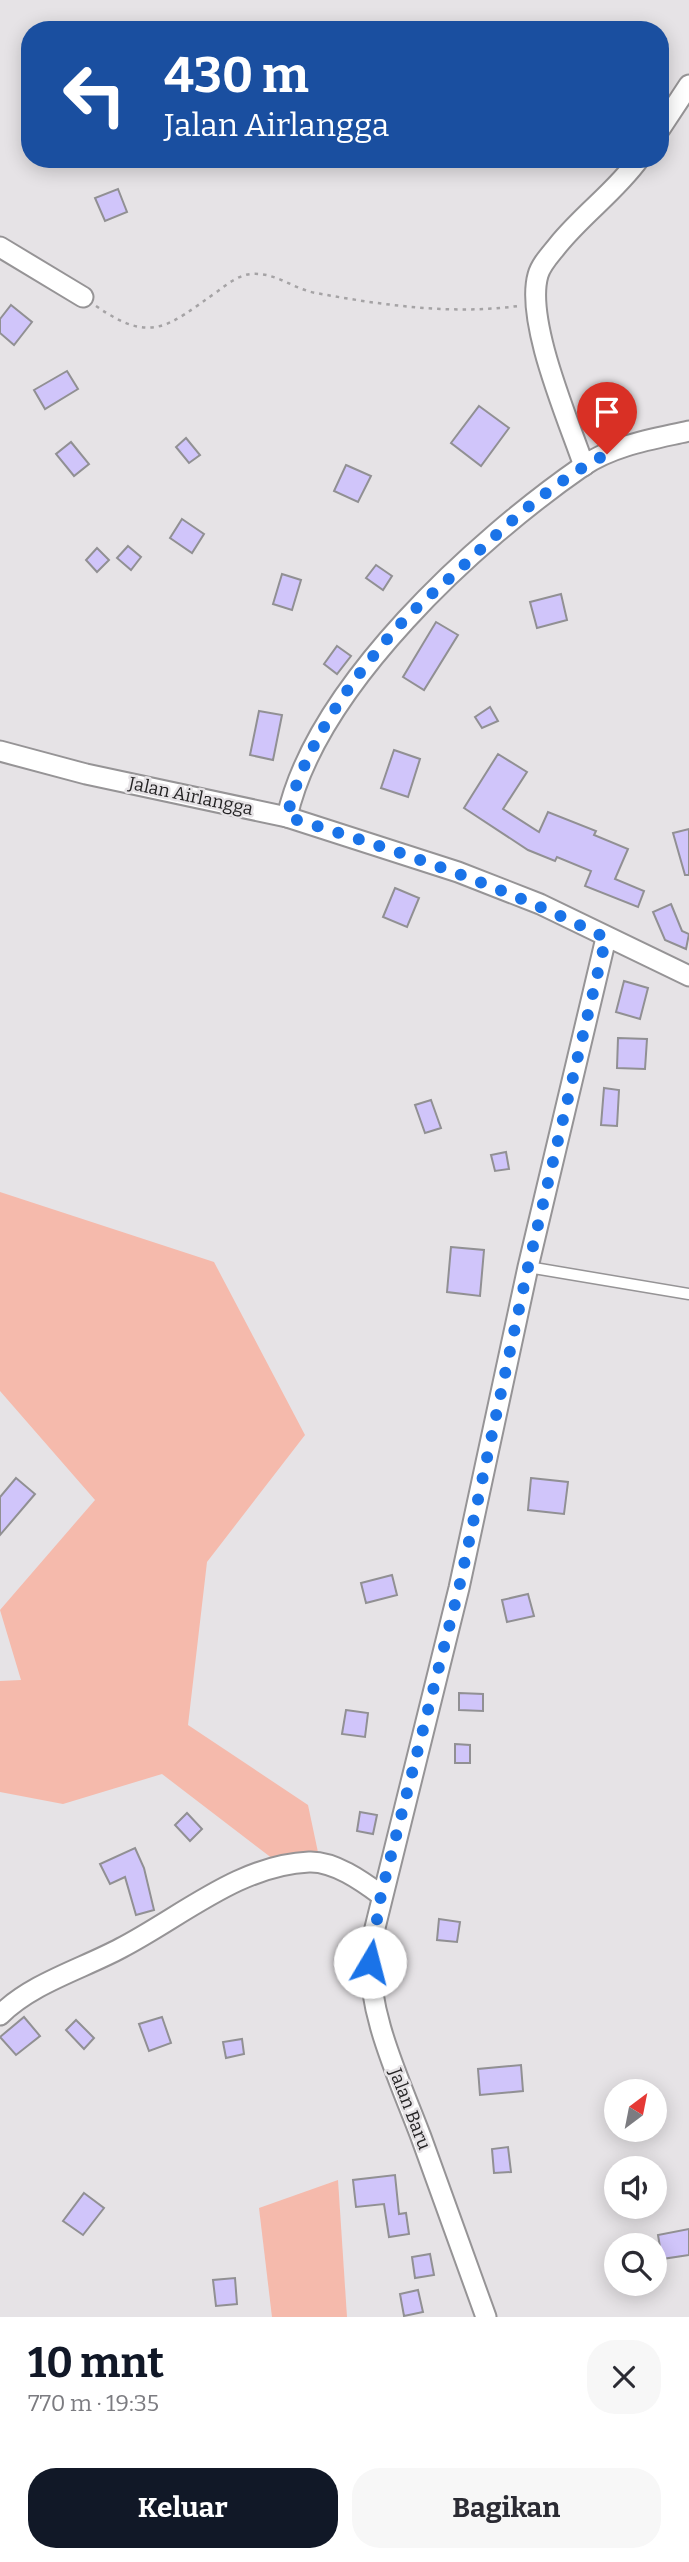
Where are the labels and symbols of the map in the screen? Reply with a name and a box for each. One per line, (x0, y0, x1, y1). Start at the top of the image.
pin (577, 382, 637, 454)
street label: Jalan Airlangga (126, 772, 255, 820)
position arrow (333, 1925, 407, 1999)
street label: Jalan Baru (384, 2064, 436, 2153)
north arrow (604, 2079, 667, 2142)

